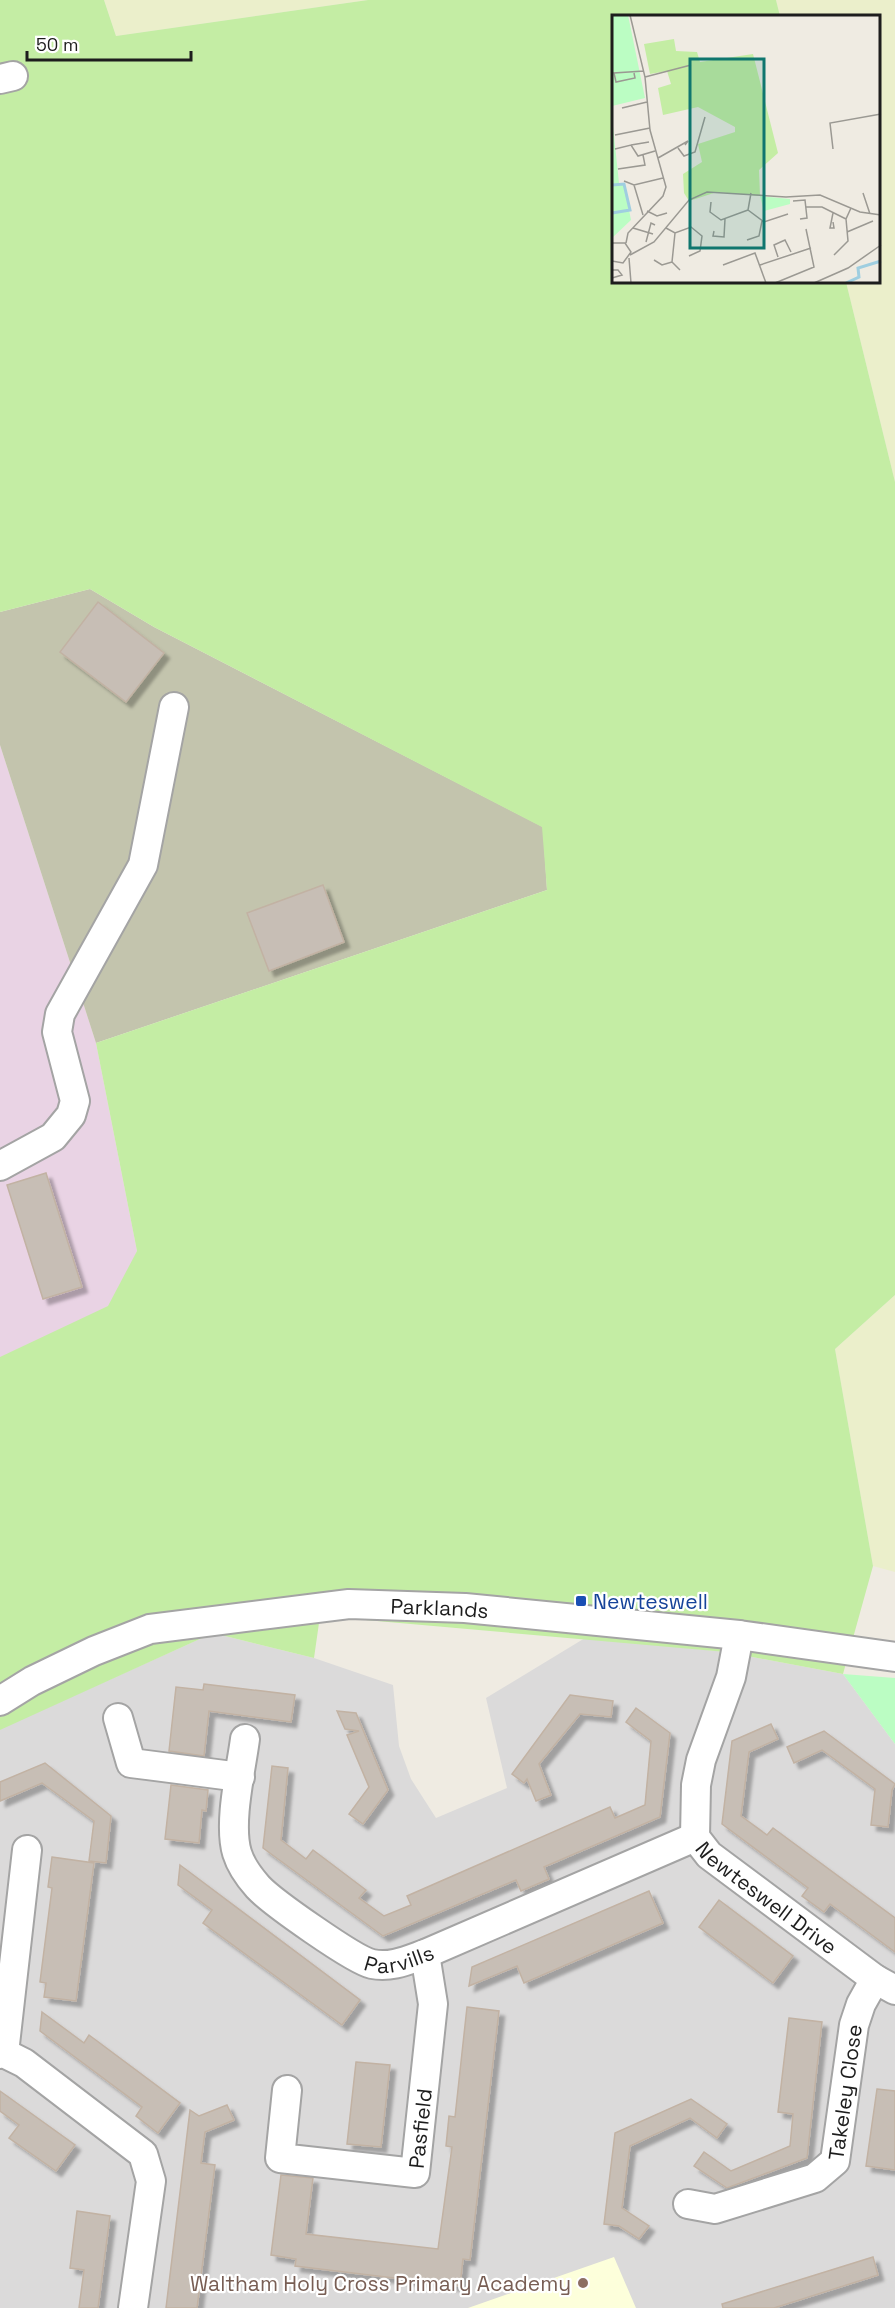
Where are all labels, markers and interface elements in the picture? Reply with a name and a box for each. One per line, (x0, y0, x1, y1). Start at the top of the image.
inset map (612, 15, 880, 284)
scale bar (27, 24, 190, 62)
text: 50 m (36, 33, 78, 56)
place label: Newteswell (593, 1588, 708, 1615)
street label: Parklands (390, 1592, 490, 1624)
marker: Newteswell (574, 1594, 588, 1608)
street label: Newteswell Drive (690, 1836, 843, 1960)
street label: Parvills (361, 1938, 438, 1979)
street label: Takeley Close (822, 2022, 867, 2162)
street label: Pasfield (402, 2087, 437, 2170)
place label: Waltham Holy Cross Primary Academy (190, 2270, 571, 2297)
marker: Waltham Holy Cross Primary Academy (576, 2276, 590, 2290)

